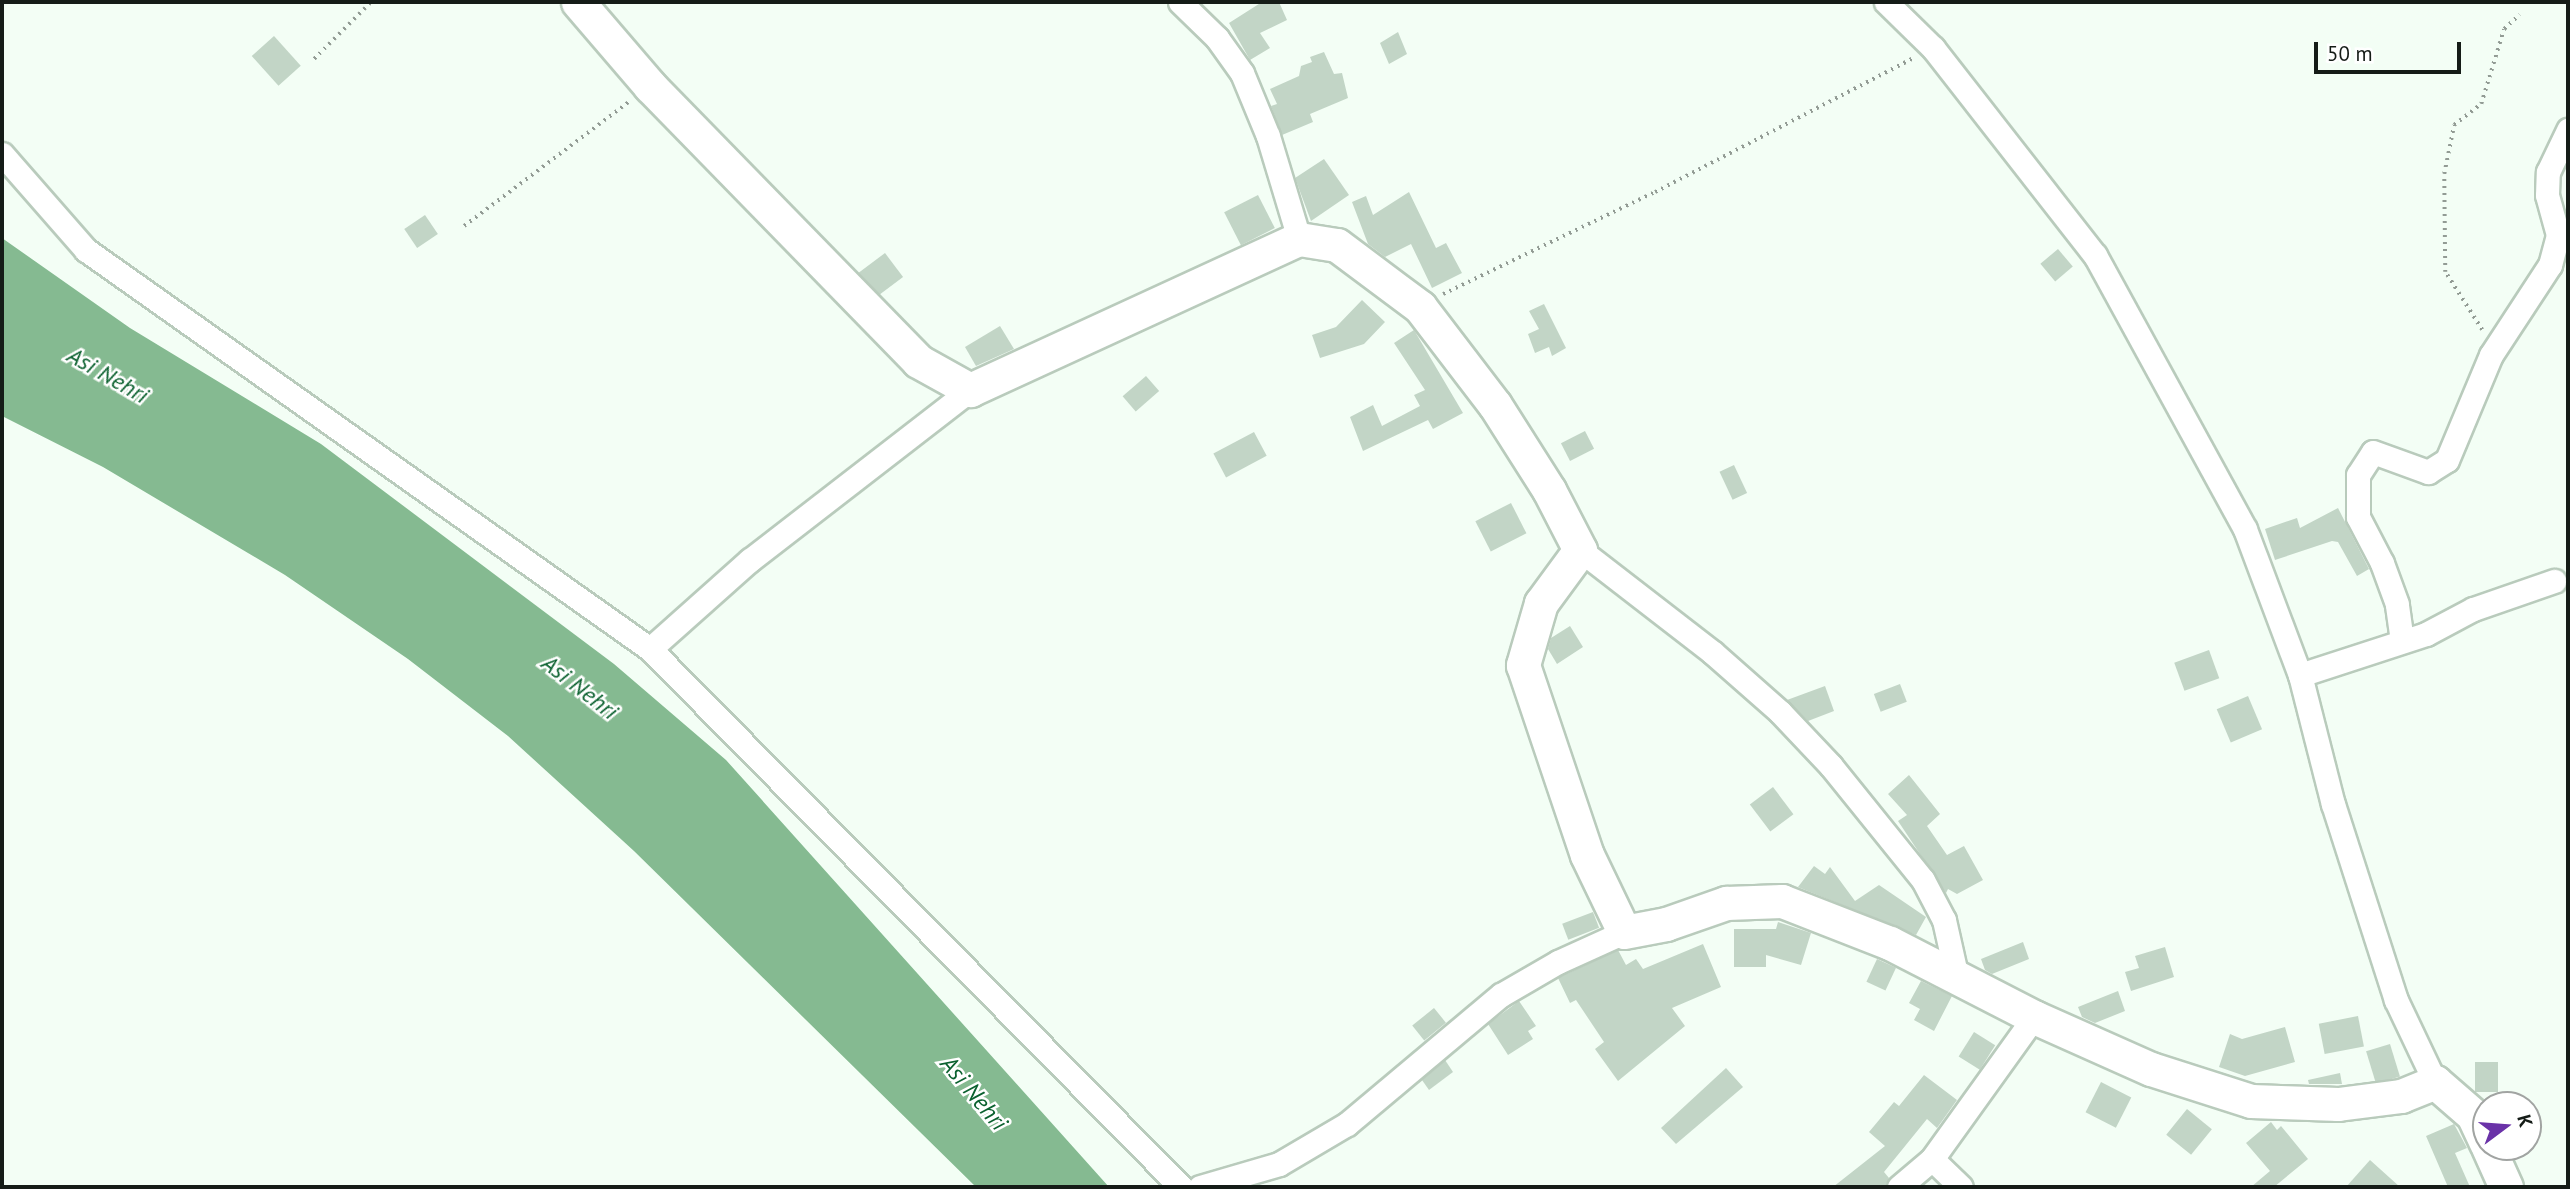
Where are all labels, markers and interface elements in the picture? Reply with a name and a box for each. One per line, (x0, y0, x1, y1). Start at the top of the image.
scale bar (2318, 28, 2465, 72)
text: 50 m (2327, 40, 2373, 67)
water label: Asi Nehri (62, 340, 154, 410)
water label: Asi Nehri (536, 648, 624, 726)
water label: Asi Nehri (934, 1050, 1014, 1136)
north arrow (2472, 1091, 2542, 1161)
text: K (2512, 1112, 2538, 1130)

